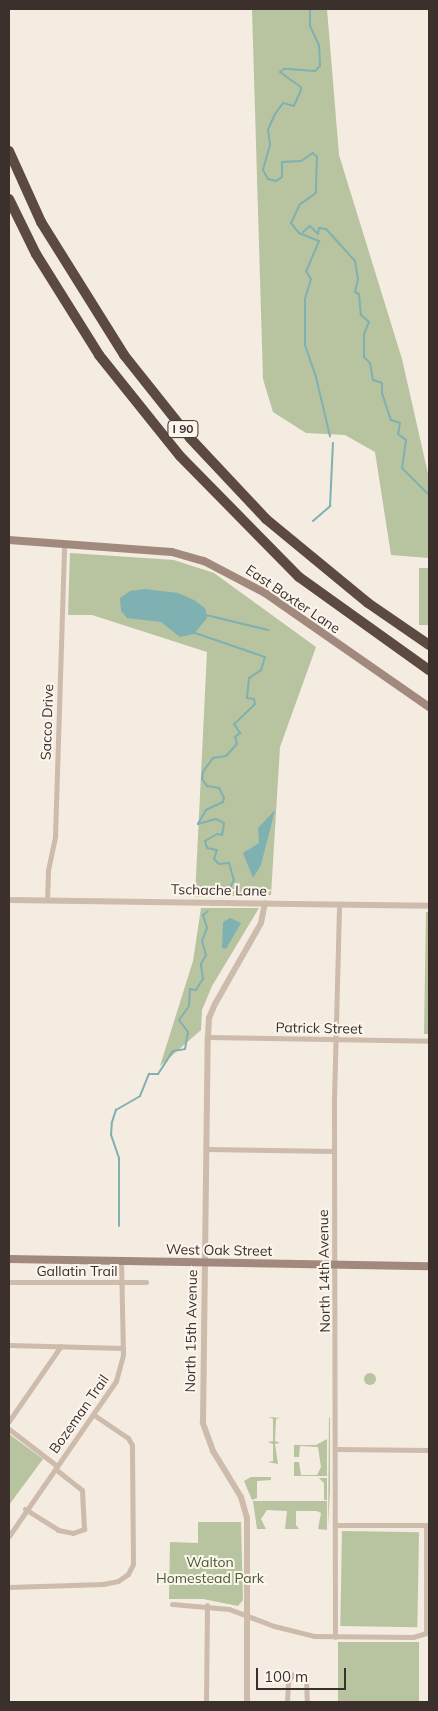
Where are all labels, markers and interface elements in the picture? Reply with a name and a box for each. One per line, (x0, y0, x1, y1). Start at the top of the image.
road number: I 90 (167, 419, 199, 438)
street label: East Baxter Lane (243, 561, 343, 637)
street label: Sacco Drive (37, 684, 57, 760)
street label: Tschache Lane (171, 881, 267, 899)
street label: Patrick Street (275, 1019, 363, 1037)
street label: North 14th Avenue (315, 1209, 333, 1333)
street label: West Oak Street (166, 1241, 272, 1259)
street label: Gallatin Trail (36, 1263, 118, 1279)
street label: North 15th Avenue (182, 1269, 200, 1393)
street label: Bozeman Trail (46, 1371, 112, 1457)
park label: Walton Homestead Park (156, 1554, 264, 1586)
scale bar (258, 1658, 348, 1690)
text: 100 m (264, 1667, 308, 1686)

